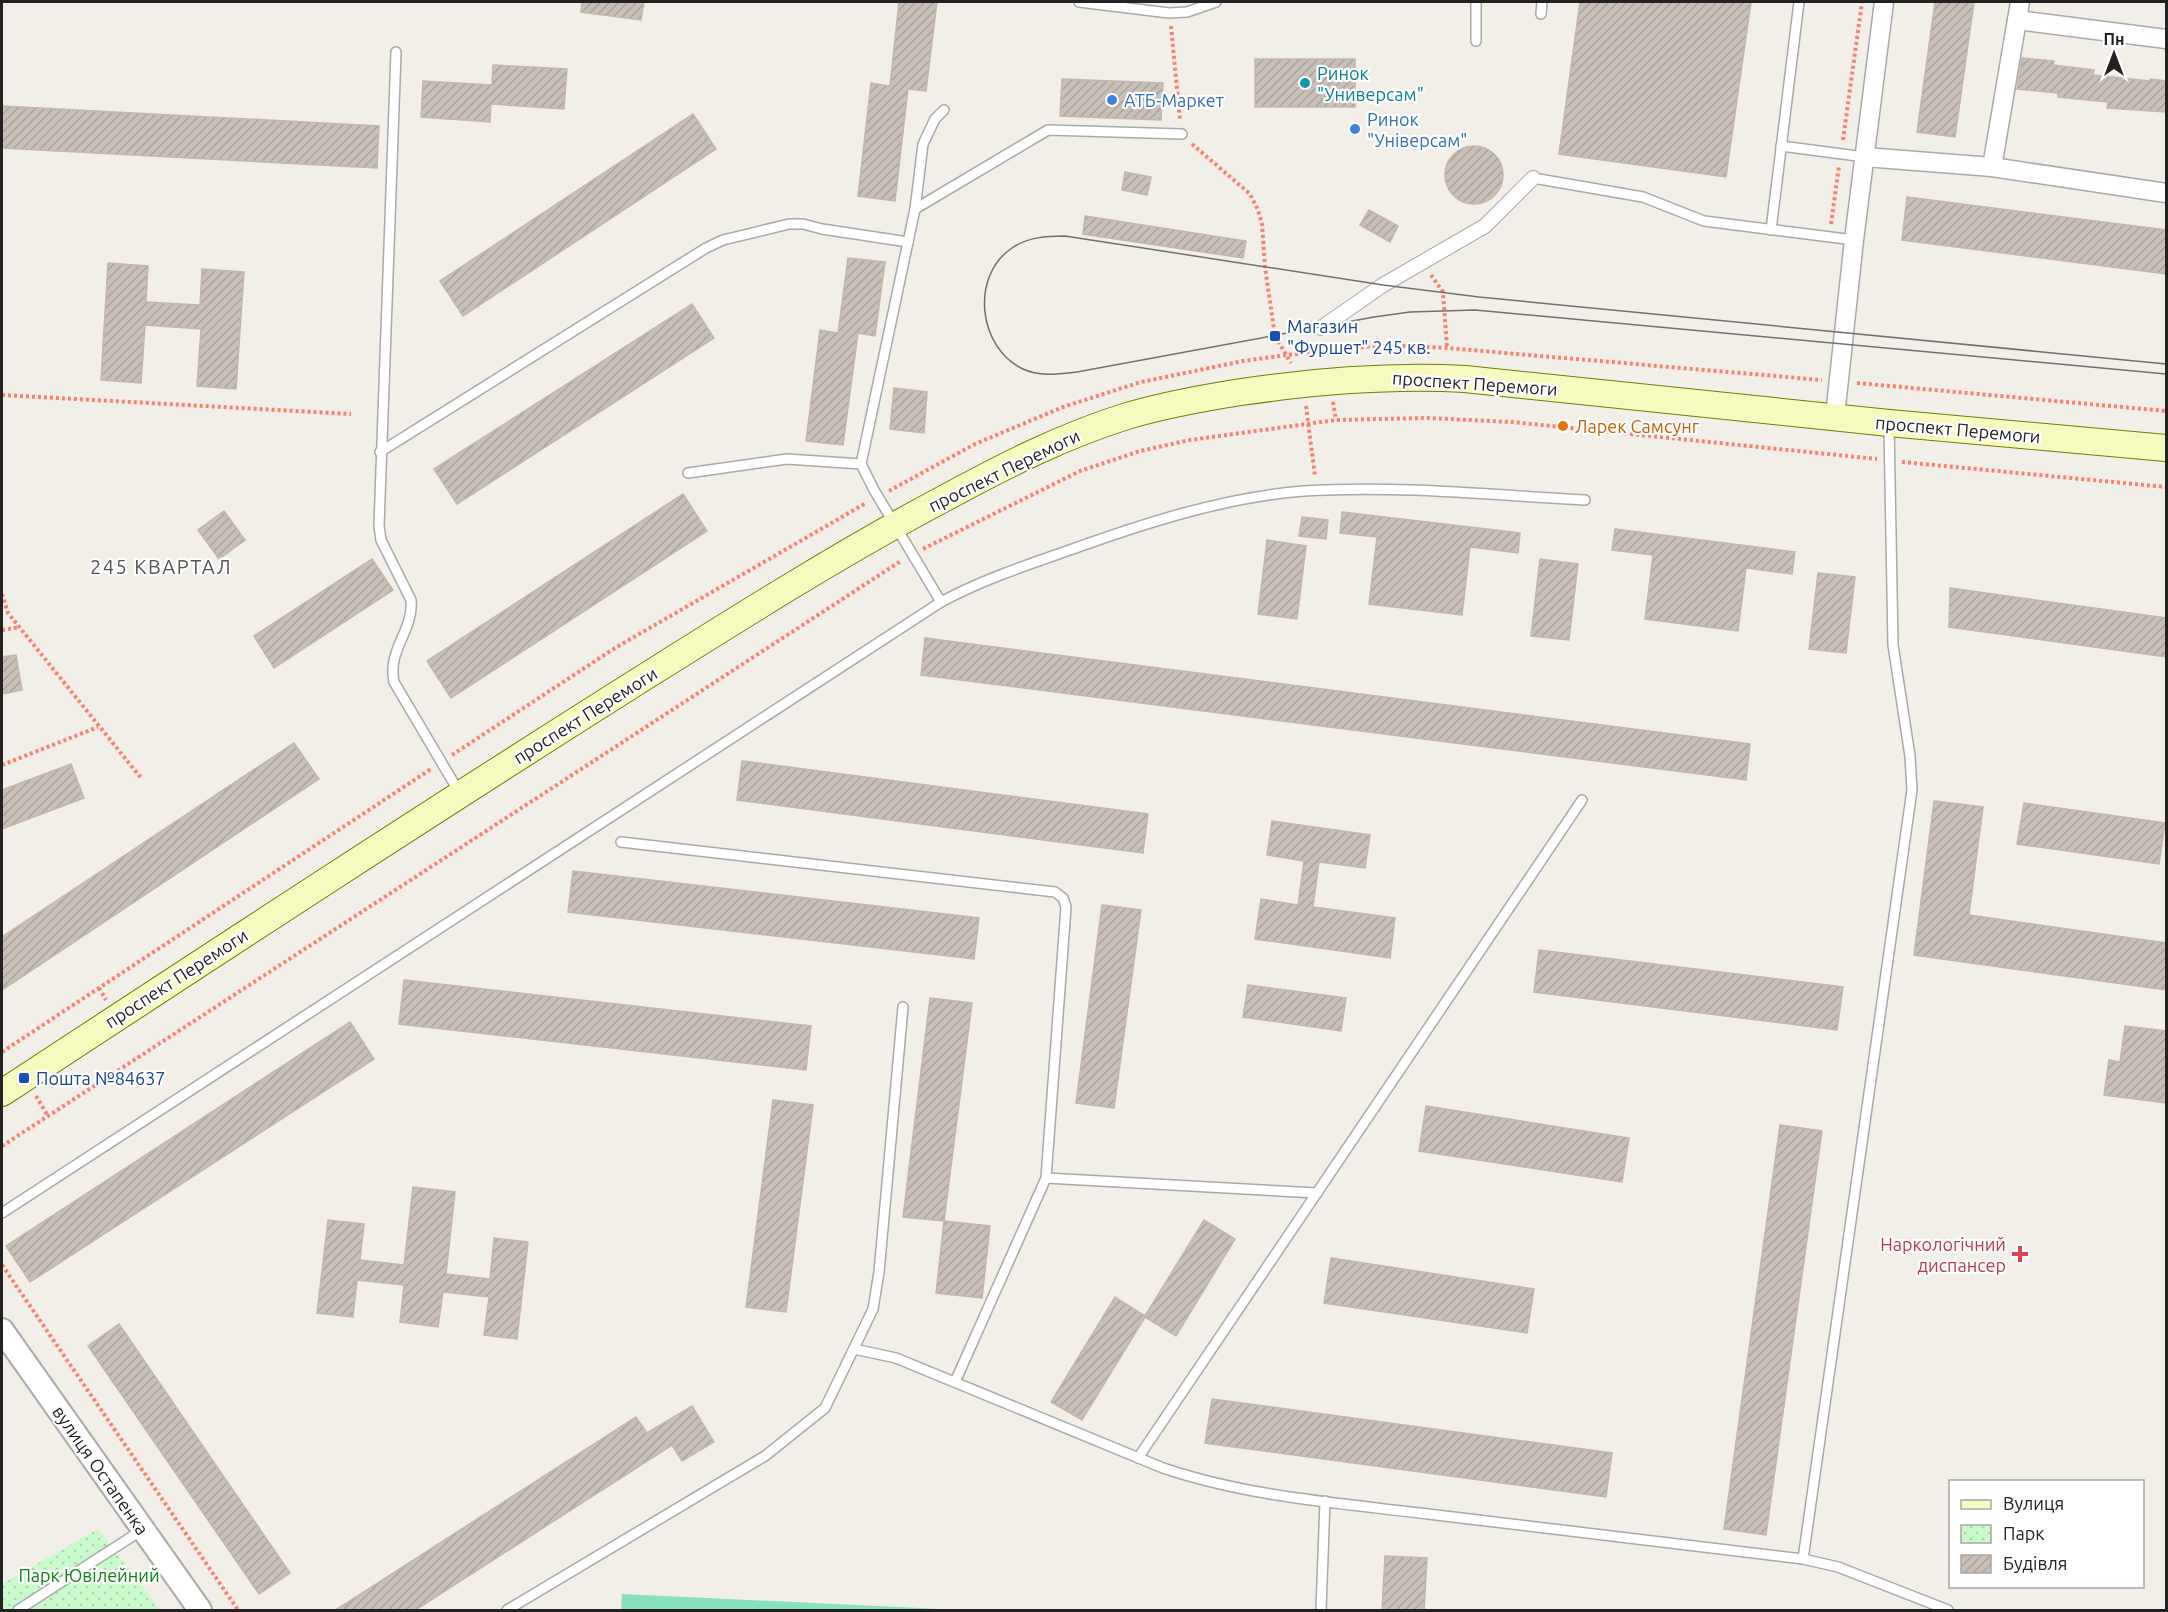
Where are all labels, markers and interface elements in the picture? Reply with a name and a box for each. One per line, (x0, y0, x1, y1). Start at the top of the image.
north arrow (2084, 24, 2144, 84)
text: Пн (2104, 30, 2124, 48)
place label: Ринок "Универсам" (1317, 63, 1424, 104)
marker: Ринок "Универсам" (1298, 76, 1312, 90)
place label: АТБ-Маркет (1124, 90, 1224, 110)
marker: АТБ-Маркет (1105, 93, 1119, 107)
place label: Ринок "Універсам" (1367, 109, 1468, 150)
marker: Ринок "Універсам" (1348, 122, 1362, 136)
place label: Магазин "Фуршет" 245 кв. (1287, 316, 1431, 357)
marker: Магазин "Фуршет" 245 кв. (1268, 329, 1282, 343)
street label: проспект Перемоги (1392, 367, 1558, 399)
street label: проспект Перемоги (1875, 412, 2041, 446)
place label: Ларек Самсунг (1575, 416, 1699, 436)
marker: Ларек Самсунг (1556, 419, 1570, 433)
street label: проспект Перемоги (925, 425, 1083, 515)
district label: 245 КВАРТАЛ (90, 555, 232, 578)
street label: проспект Перемоги (509, 663, 661, 767)
street label: проспект Перемоги (101, 924, 251, 1032)
place label: Пошта №84637 (36, 1068, 165, 1088)
marker: Пошта №84637 (17, 1071, 31, 1085)
place label: Наркологічний диспансер (1880, 1234, 2006, 1275)
marker: Наркологічний диспансер (2011, 1245, 2029, 1263)
street label: вулиця Остапенка (49, 1402, 153, 1538)
legend (1949, 1480, 2144, 1588)
text: Вулиця (2003, 1493, 2064, 1513)
text: Парк (2003, 1523, 2044, 1543)
text: Будівля (2003, 1553, 2068, 1573)
park label: Парк Ювілейний (18, 1565, 160, 1585)

